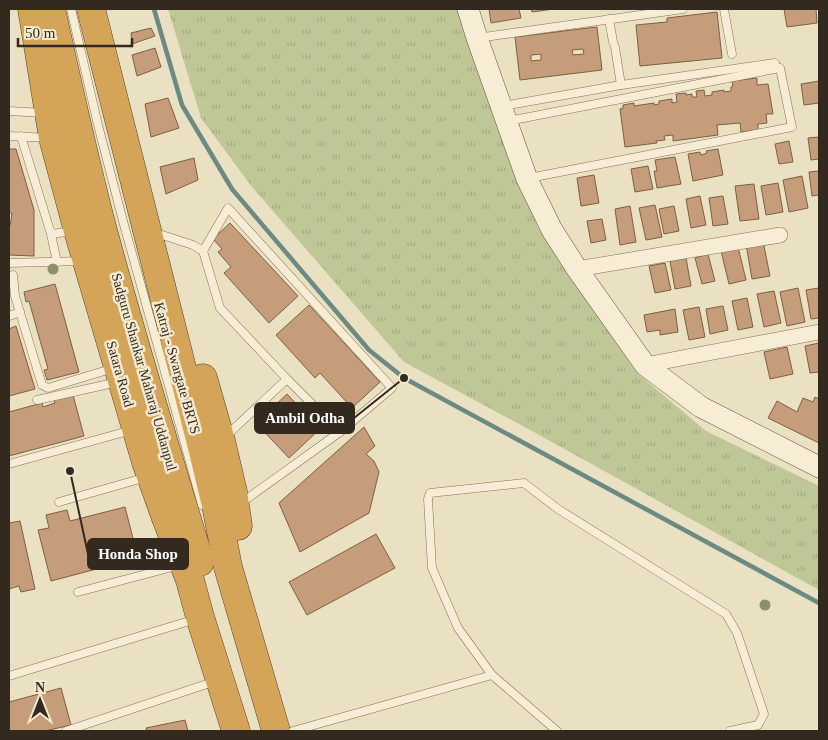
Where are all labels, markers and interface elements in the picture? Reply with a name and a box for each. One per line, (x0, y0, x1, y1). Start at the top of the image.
scale bar (18, 15, 131, 47)
text: 50 m (25, 25, 56, 41)
street label: Sadguru Shankar Maharaj Uddanpul (109, 271, 179, 473)
street label: Katraj - Swargate BRTS (151, 300, 203, 436)
street label: Satara Road (103, 339, 137, 409)
callout: Ambil Odha (255, 403, 354, 433)
text: Ambil Odha (265, 410, 345, 426)
callout: Honda Shop (88, 539, 188, 569)
text: Honda Shop (98, 546, 178, 562)
north arrow (15, 675, 65, 725)
text: N (35, 680, 45, 695)

